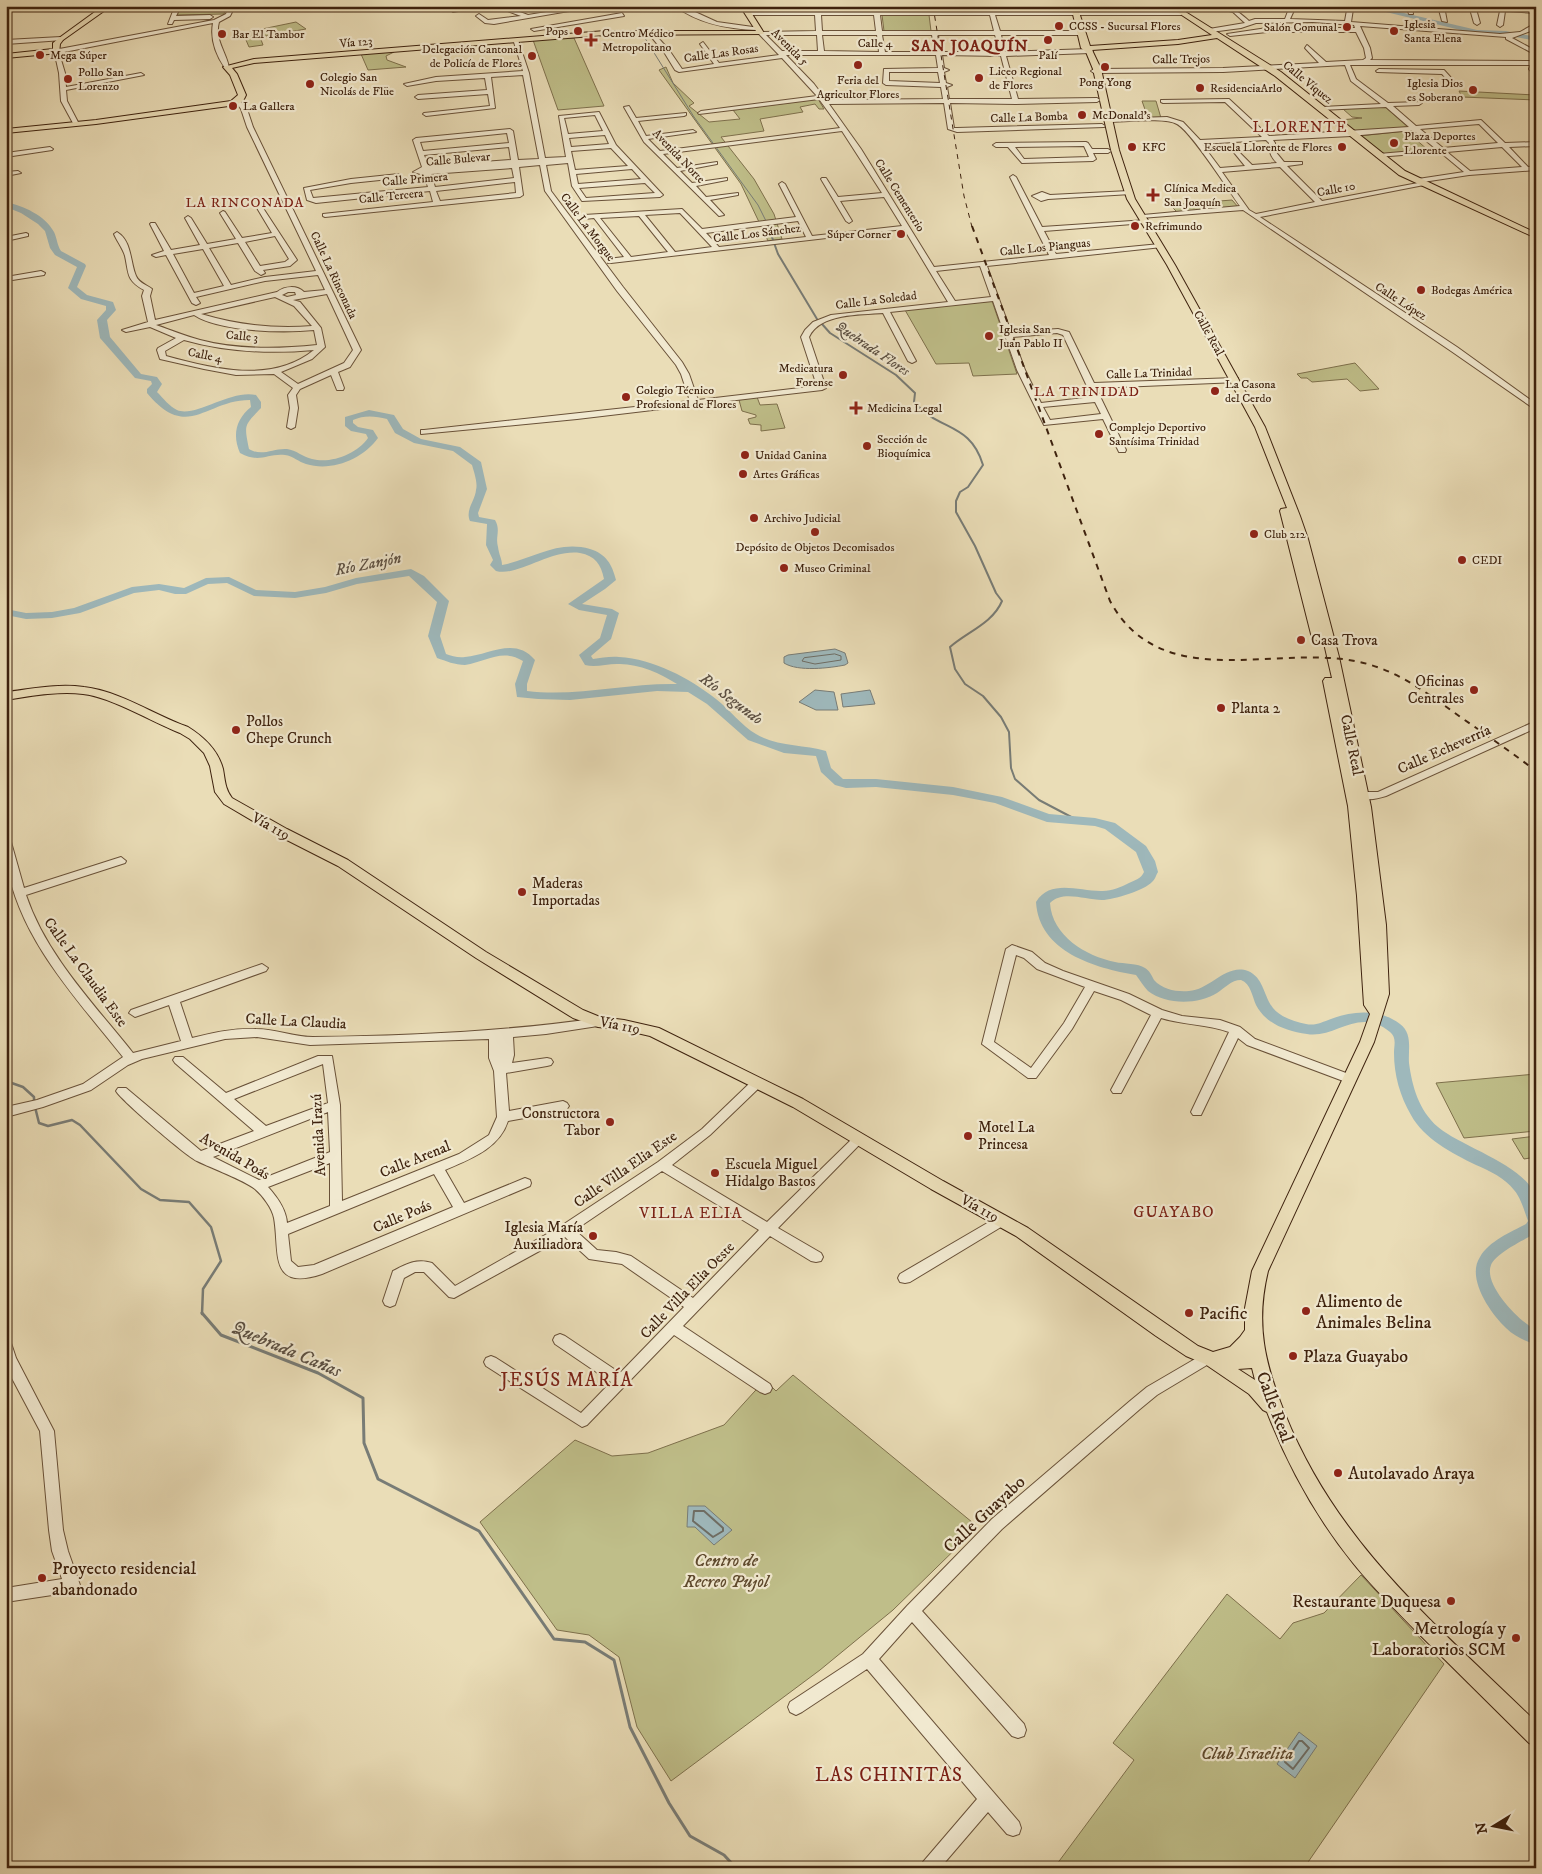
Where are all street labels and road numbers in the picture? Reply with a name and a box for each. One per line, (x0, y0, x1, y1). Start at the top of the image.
street label: Avenida 5 (768, 26, 811, 69)
street label: Vía 123 (338, 34, 373, 51)
street label: Calle 4 (858, 36, 893, 51)
street label: Calle Las Rosas (683, 41, 759, 66)
street label: Calle Trejos (1152, 51, 1210, 68)
street label: Calle Víquez (1280, 58, 1336, 107)
street label: Calle La Bomba (990, 109, 1069, 126)
street label: Avenida Norte (649, 126, 708, 187)
street label: Calle Bulevar (425, 149, 491, 170)
street label: Calle Cementerio (871, 156, 928, 235)
street label: Calle Primera (382, 169, 449, 190)
street label: Calle 10 (1316, 178, 1356, 201)
street label: Calle Tercera (358, 186, 425, 207)
street label: Calle La Morgue (557, 190, 618, 264)
street label: Calle Los Sánchez (712, 221, 802, 246)
street label: Calle La Rinconada (307, 229, 361, 322)
street label: Calle Los Pianguas (999, 235, 1091, 260)
street label: Calle López (1372, 279, 1429, 324)
street label: Calle La Soledad (835, 288, 918, 313)
street label: Calle Real (1190, 308, 1227, 359)
street label: Calle 3 (225, 328, 259, 345)
street label: Calle 4 (186, 345, 224, 366)
street label: Calle La Trinidad (1106, 365, 1192, 382)
street label: Calle Real (1336, 713, 1367, 778)
street label: Calle Echeverría (1395, 720, 1494, 778)
street label: Vía 119 (247, 808, 293, 845)
street label: Calle La Claudia Este (39, 914, 132, 1031)
street label: Calle La Claudia (245, 1009, 348, 1034)
street label: Vía 119 (597, 1012, 642, 1039)
street label: Avenida Irazú (307, 1093, 330, 1177)
street label: Calle Villa Elia Este (570, 1127, 681, 1212)
street label: Avenida Poás (196, 1129, 273, 1184)
street label: Calle Arenal (377, 1136, 454, 1182)
street label: Vía 119 (956, 1190, 1002, 1227)
street label: Calle Poás (370, 1196, 434, 1237)
street label: Calle Villa Elia Oeste (636, 1238, 739, 1343)
street label: Calle Real (1251, 1369, 1298, 1446)
street label: Calle Guayabo (939, 1471, 1030, 1558)

